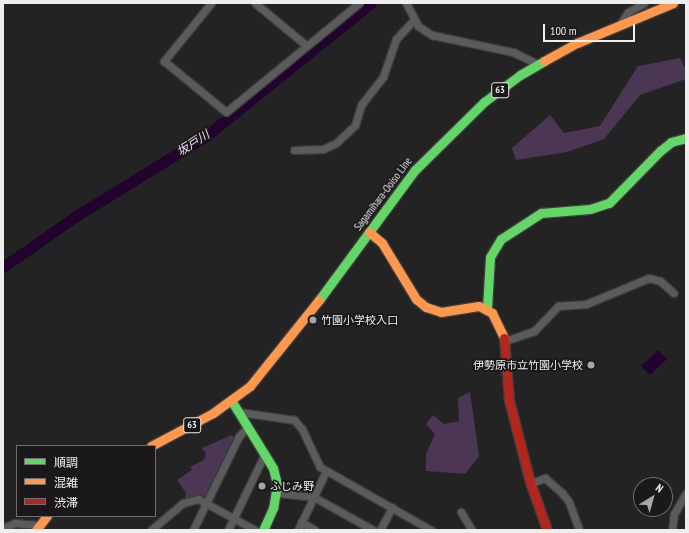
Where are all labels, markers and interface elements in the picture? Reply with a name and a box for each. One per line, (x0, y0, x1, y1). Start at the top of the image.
scale bar (545, 16, 637, 42)
text: 100 m (550, 23, 577, 38)
road number: 63 (491, 82, 509, 98)
water label: 坂戸川 (174, 127, 212, 159)
street label: Sagamihara-Ooiso LIne (351, 155, 415, 233)
place label: 竹園小学校入口 (321, 313, 398, 327)
marker: 竹園小学校入口 (308, 315, 318, 325)
place label: 伊勢原市立竹園小学校 (473, 358, 583, 372)
marker: 伊勢原市立竹園小学校 (586, 360, 596, 370)
road number: 63 (183, 417, 201, 433)
legend (16, 445, 156, 517)
text: 順調 (54, 455, 78, 470)
text: 混雑 (54, 475, 78, 490)
north arrow (633, 477, 673, 517)
place label: ふじみ野 (270, 479, 314, 493)
marker: ふじみ野 (257, 481, 267, 491)
text: N (653, 481, 666, 496)
text: 渋滞 (54, 495, 78, 510)

